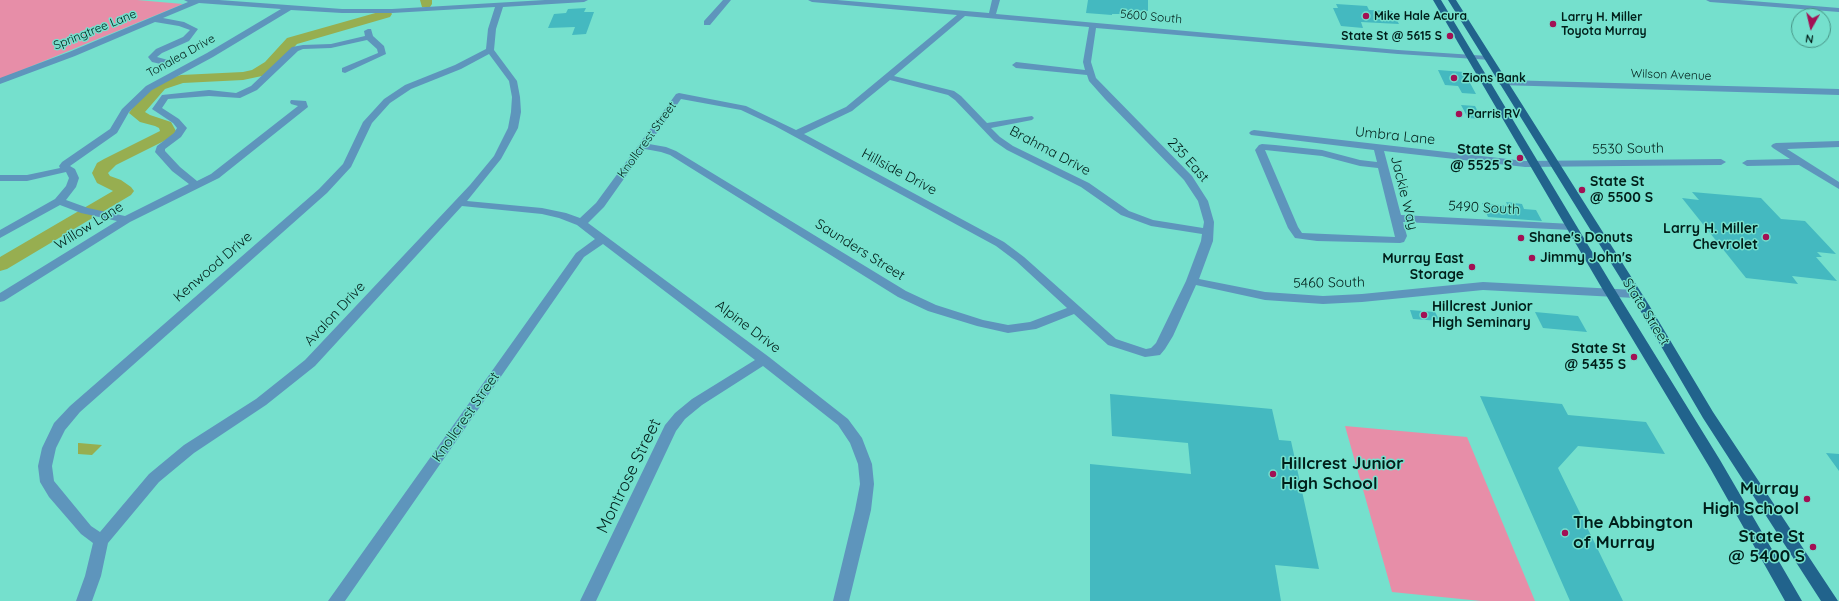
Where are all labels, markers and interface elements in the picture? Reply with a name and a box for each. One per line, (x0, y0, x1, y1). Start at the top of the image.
street label: Springtree Lane (51, 7, 139, 53)
street label: 5600 South (1119, 7, 1183, 27)
north arrow (1791, 8, 1831, 48)
place label: Mike Hale Acura (1374, 9, 1467, 23)
place label: Larry H. Miller Toyota Murray (1561, 10, 1647, 38)
marker: Mike Hale Acura (1361, 11, 1371, 21)
marker: Larry H. Miller Toyota Murray (1548, 19, 1558, 29)
place label: State St @ 5615 S (1341, 29, 1442, 43)
street label: Tonalea Drive (144, 31, 218, 81)
marker: State St @ 5615 S (1445, 31, 1455, 41)
text: N (1804, 31, 1814, 46)
street label: Wilson Avenue (1630, 66, 1712, 84)
place label: Zions Bank (1462, 71, 1526, 85)
marker: Zions Bank (1449, 73, 1459, 83)
street label: Knollcrest Street (615, 99, 679, 181)
place label: Parris RV (1467, 107, 1520, 121)
marker: Parris RV (1454, 109, 1464, 119)
street label: Brahma Drive (1007, 123, 1093, 179)
street label: Umbra Lane (1354, 123, 1436, 149)
street label: 235 East (1164, 134, 1212, 186)
street label: 5530 South (1592, 140, 1664, 158)
place label: State St @ 5525 S (1450, 142, 1512, 174)
street label: Hillside Drive (858, 145, 940, 199)
marker: State St @ 5525 S (1515, 153, 1525, 163)
street label: Jackie Way (1387, 154, 1421, 232)
place label: State St @ 5500 S (1590, 174, 1653, 206)
marker: State St @ 5500 S (1577, 185, 1587, 195)
street label: Willow Lane (52, 198, 126, 254)
street label: 5490 South (1448, 198, 1520, 218)
street label: Saunders Street (812, 216, 908, 284)
place label: Larry H. Miller Chevrolet (1663, 221, 1758, 254)
street label: Kenwood Drive (170, 228, 256, 306)
place label: Shane's Donuts (1529, 230, 1633, 246)
marker: Larry H. Miller Chevrolet (1761, 232, 1771, 242)
marker: Shane's Donuts (1516, 233, 1526, 243)
place label: Jimmy John's (1540, 250, 1632, 266)
place label: Murray East Storage (1382, 251, 1464, 284)
marker: Jimmy John's (1527, 253, 1537, 263)
marker: Murray East Storage (1467, 262, 1477, 272)
street label: 5460 South (1293, 274, 1365, 292)
street label: State Street (1619, 275, 1673, 349)
street label: Avalon Drive (301, 278, 369, 350)
street label: Alpine Drive (712, 297, 784, 357)
place label: Hillcrest Junior High Seminary (1432, 299, 1533, 332)
marker: Hillcrest Junior High Seminary (1419, 310, 1429, 320)
place label: State St @ 5435 S (1564, 341, 1626, 374)
marker: State St @ 5435 S (1629, 352, 1639, 362)
street label: Knollcrest Street (429, 369, 503, 465)
street label: Montrose Street (592, 415, 666, 537)
place label: Hillcrest Junior High School (1281, 454, 1404, 494)
marker: Hillcrest Junior High School (1268, 469, 1278, 479)
place label: Murray High School (1702, 479, 1799, 519)
marker: Murray High School (1802, 494, 1812, 504)
place label: The Abbington of Murray (1573, 513, 1693, 553)
place label: State St @ 5400 S (1728, 527, 1805, 567)
marker: The Abbington of Murray (1560, 528, 1570, 538)
marker: State St @ 5400 S (1808, 542, 1818, 552)

